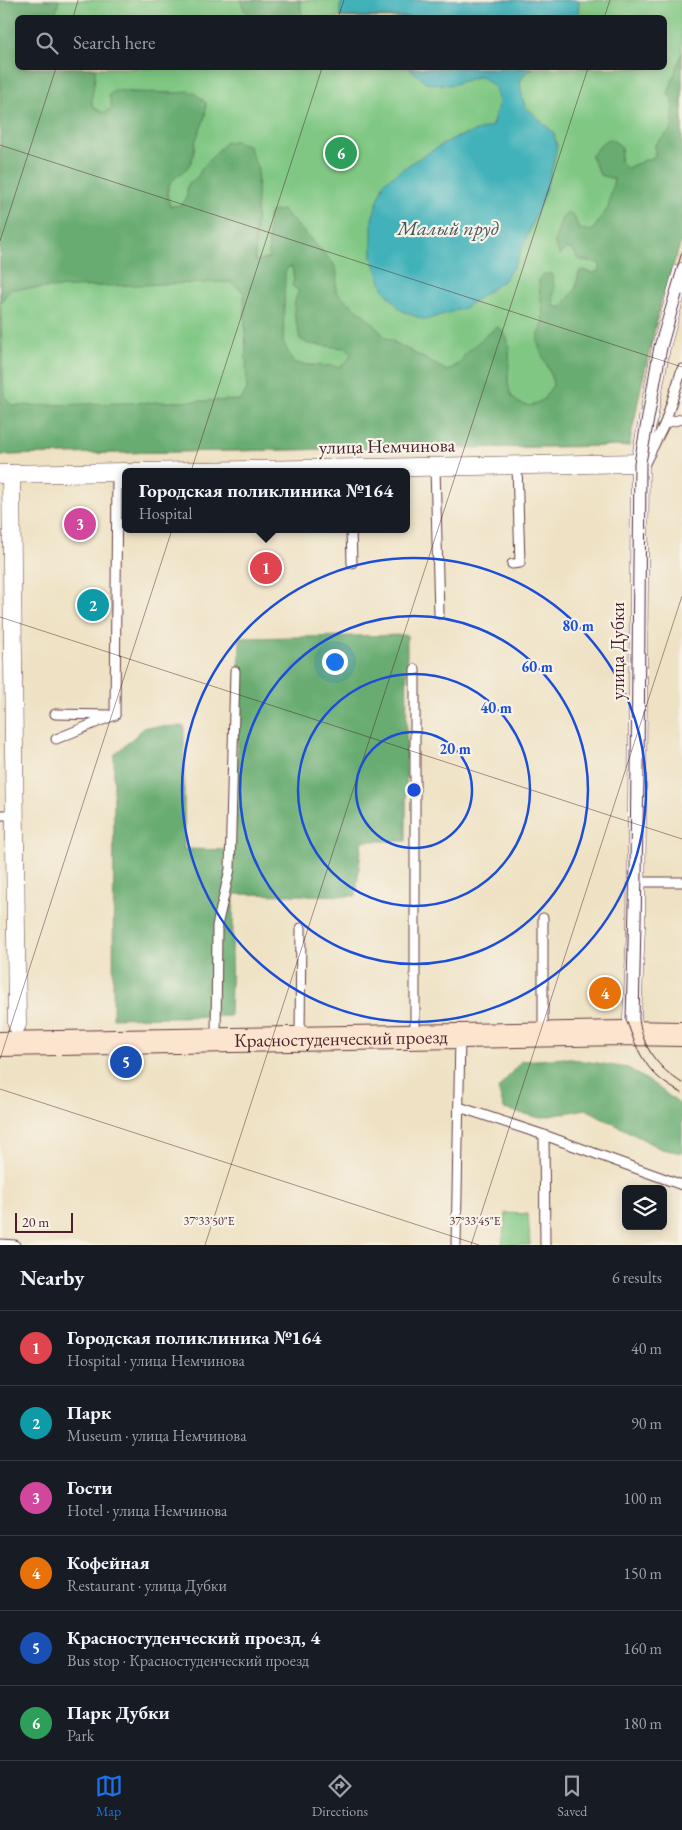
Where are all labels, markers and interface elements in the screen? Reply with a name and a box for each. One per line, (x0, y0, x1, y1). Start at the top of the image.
search box (15, 15, 667, 70)
icon: search (33, 29, 61, 57)
text: Search here (73, 30, 155, 55)
pin: 6 (325, 134, 357, 172)
water label: Малый пруд (396, 215, 499, 241)
street label: улица Немчинова (319, 432, 456, 460)
popup (122, 468, 410, 533)
text: Городская поликлиника №164 (139, 478, 393, 503)
text: Hospital (139, 503, 192, 524)
pin: 3 (64, 505, 96, 543)
pin: 1 (250, 549, 282, 587)
pin: 2 (77, 586, 109, 624)
street label: улица Дубки (605, 602, 630, 700)
text: 80 m (562, 616, 594, 635)
your location (322, 649, 348, 675)
text: 60 m (521, 657, 553, 676)
text: 40 m (480, 698, 512, 717)
text: 20 m (439, 739, 471, 758)
centre of rings (405, 781, 423, 799)
pin: 4 (589, 974, 621, 1012)
street label: Красностуденческий проезд (234, 1024, 448, 1052)
pin: 5 (110, 1043, 142, 1081)
map controls (622, 1185, 667, 1230)
button: layers (622, 1185, 667, 1230)
scale bar (15, 1210, 72, 1233)
text: 20 m (22, 1213, 49, 1231)
text: 37°33'50"E (183, 1213, 235, 1229)
text: 37°33'45"E (449, 1213, 501, 1229)
text: Nearby (20, 1264, 84, 1291)
text: 6 results (612, 1267, 662, 1288)
text: Городская поликлиника №164 (67, 1325, 321, 1350)
text: 1 (32, 1338, 40, 1359)
text: 40 m (631, 1338, 662, 1359)
text: Hospital · улица Немчинова (67, 1350, 245, 1371)
text: Парк (67, 1400, 111, 1425)
text: 2 (32, 1413, 40, 1434)
text: 90 m (631, 1413, 662, 1434)
text: Museum · улица Немчинова (67, 1425, 247, 1446)
text: Гости (67, 1475, 112, 1500)
text: 3 (32, 1488, 40, 1509)
text: 100 m (623, 1488, 662, 1509)
text: Hotel · улица Немчинова (67, 1500, 227, 1521)
text: Кофейная (67, 1550, 150, 1575)
text: 4 (32, 1563, 40, 1584)
text: 150 m (623, 1563, 662, 1584)
text: Restaurant · улица Дубки (67, 1575, 227, 1596)
text: Красностуденческий проезд, 4 (67, 1625, 320, 1650)
text: 5 (32, 1638, 40, 1659)
text: 160 m (623, 1638, 662, 1659)
text: Bus stop · Красностуденческий проезд (67, 1650, 309, 1671)
text: Парк Дубки (67, 1700, 170, 1725)
text: 6 (32, 1713, 40, 1734)
text: 180 m (623, 1713, 662, 1734)
text: Park (67, 1725, 94, 1746)
tab: Map (95, 1772, 123, 1820)
tab: Directions (312, 1772, 368, 1820)
tab: Saved (557, 1772, 587, 1820)

